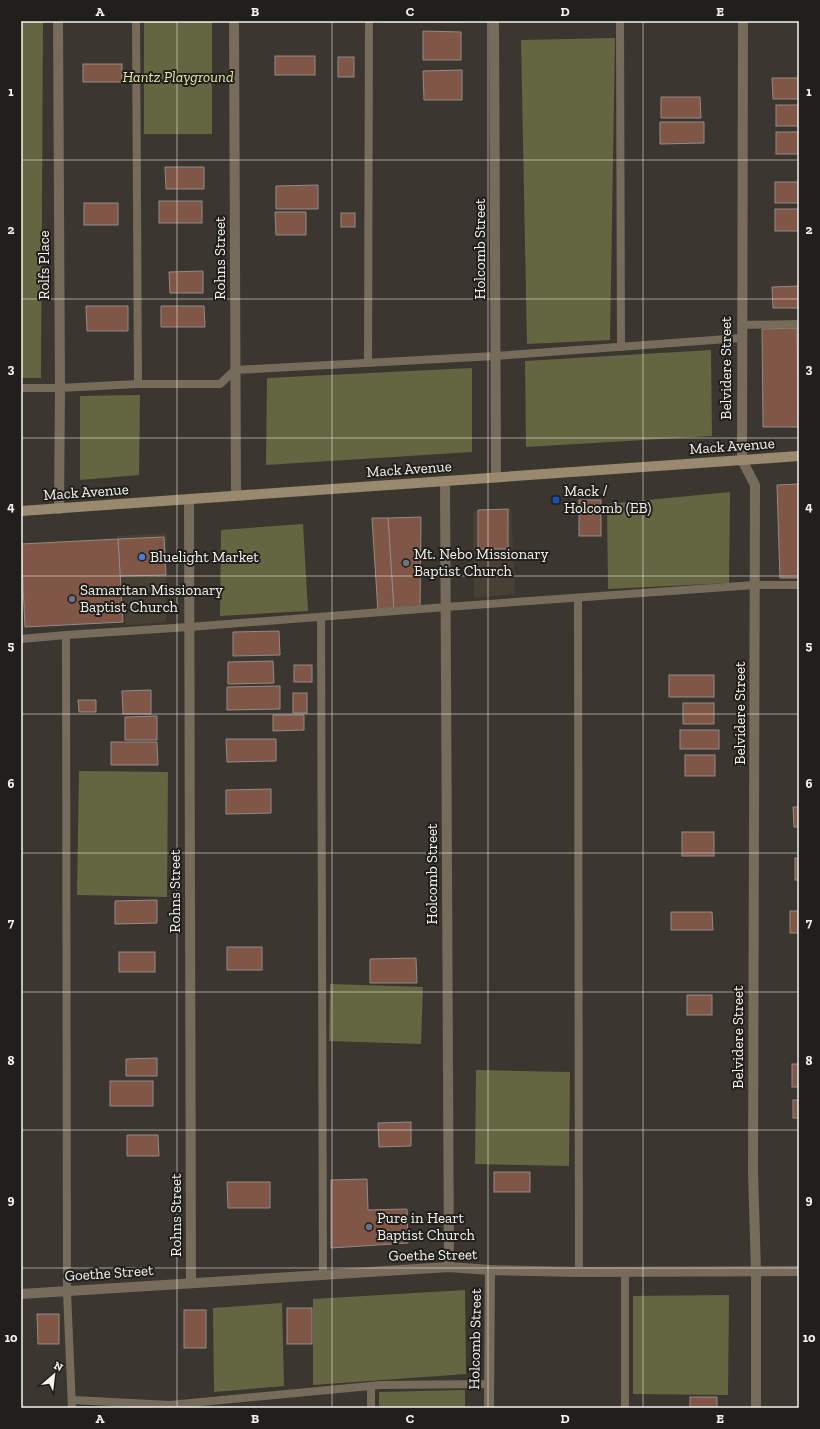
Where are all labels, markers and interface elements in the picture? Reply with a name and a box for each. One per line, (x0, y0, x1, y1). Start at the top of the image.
text: A (96, 4, 105, 19)
text: B (251, 4, 259, 19)
text: C (406, 4, 414, 19)
text: D (560, 4, 570, 19)
text: E (716, 4, 724, 19)
park label: Hantz Playground (122, 68, 234, 86)
text: 1 (8, 84, 14, 99)
text: 1 (806, 84, 812, 99)
street label: Holcomb Street (471, 198, 489, 300)
street label: Rohns Street (211, 216, 229, 300)
text: 2 (8, 222, 15, 237)
text: 2 (806, 222, 813, 237)
street label: Rolfs Place (35, 230, 53, 300)
street label: Belvidere Street (717, 316, 735, 420)
text: 3 (8, 361, 15, 376)
text: 3 (806, 361, 813, 376)
street label: Mack Avenue (689, 434, 775, 458)
street label: Mack Avenue (366, 457, 452, 481)
street label: Mack Avenue (43, 480, 129, 504)
place label: Mack / Holcomb (EB) (564, 482, 651, 517)
marker: Mack / Holcomb (EB) (551, 495, 561, 505)
text: 4 (7, 499, 15, 514)
text: 4 (805, 499, 813, 514)
place label: Mt. Nebo Missionary Baptist Church (414, 545, 549, 580)
place label: Bluelight Market (150, 548, 259, 566)
marker: Bluelight Market (137, 552, 147, 562)
marker: Mt. Nebo Missionary Baptist Church (401, 558, 411, 568)
place label: Samaritan Missionary Baptist Church (80, 581, 223, 616)
marker: Samaritan Missionary Baptist Church (67, 594, 77, 604)
text: 5 (8, 638, 15, 653)
text: 5 (806, 638, 813, 653)
street label: Belvidere Street (731, 661, 749, 765)
text: 6 (8, 776, 15, 791)
text: 6 (806, 776, 813, 791)
street label: Holcomb Street (423, 823, 441, 925)
street label: Rohns Street (166, 849, 184, 933)
text: 7 (8, 915, 15, 930)
text: 7 (806, 915, 813, 930)
street label: Belvidere Street (729, 985, 747, 1089)
text: 8 (7, 1053, 15, 1068)
text: 8 (805, 1053, 813, 1068)
street label: Rohns Street (167, 1173, 185, 1257)
text: 9 (8, 1192, 15, 1207)
text: 9 (806, 1192, 813, 1207)
place label: Pure in Heart Baptist Church (377, 1209, 476, 1244)
marker: Pure in Heart Baptist Church (364, 1222, 374, 1232)
street label: Goethe Street (388, 1245, 478, 1265)
street label: Goethe Street (64, 1261, 154, 1285)
street label: Holcomb Street (465, 1288, 485, 1390)
text: 10 (5, 1330, 18, 1345)
text: 10 (803, 1330, 816, 1345)
north arrow (34, 1355, 74, 1395)
text: N (52, 1359, 66, 1375)
text: A (96, 1411, 105, 1426)
text: B (251, 1411, 259, 1426)
text: C (406, 1411, 414, 1426)
text: D (560, 1411, 570, 1426)
text: E (716, 1411, 724, 1426)

